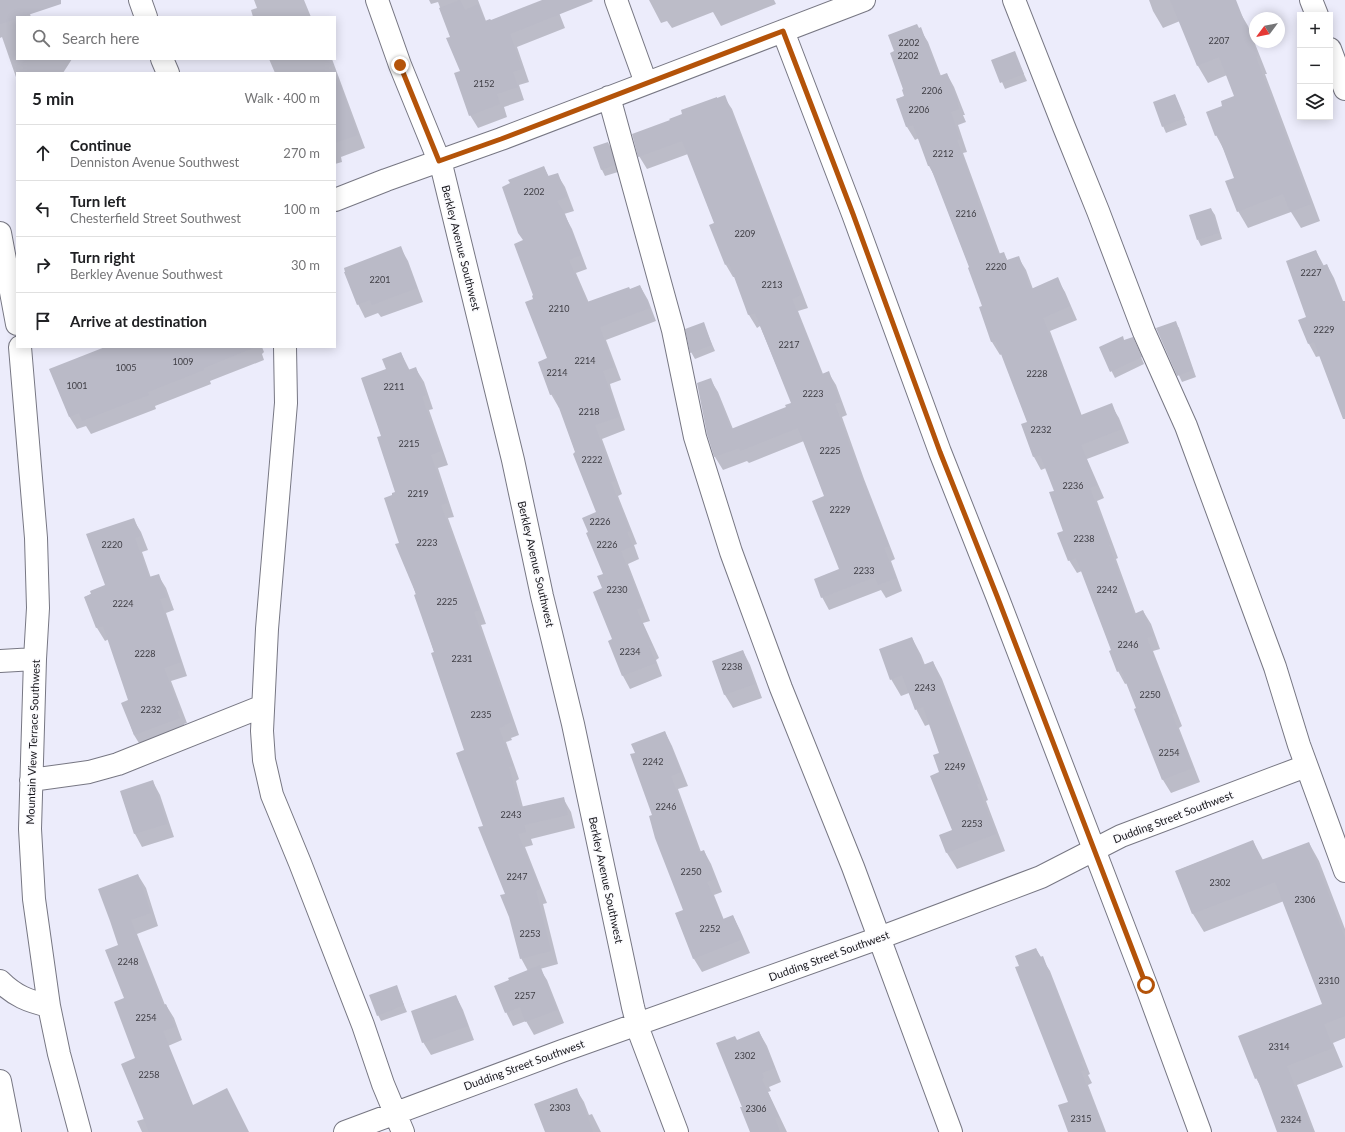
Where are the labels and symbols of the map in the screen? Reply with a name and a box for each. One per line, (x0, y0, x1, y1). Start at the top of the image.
north arrow (1249, 12, 1285, 48)
house number: 2207 (1209, 35, 1229, 46)
house number: 2202 (899, 37, 919, 48)
house number: 2202 (898, 50, 918, 61)
route end (391, 56, 409, 74)
house number: 2152 (474, 78, 494, 89)
house number: 2206 (922, 85, 942, 96)
house number: 2206 (909, 104, 929, 115)
house number: 2212 (933, 148, 953, 159)
street label: Berkley Avenue Southwest (440, 184, 483, 312)
house number: 2202 (524, 186, 544, 197)
house number: 2216 (956, 208, 976, 219)
house number: 2209 (735, 228, 755, 239)
house number: 2220 (986, 261, 1006, 272)
house number: 2227 (1301, 267, 1321, 278)
house number: 2201 (370, 274, 390, 285)
house number: 2213 (762, 279, 782, 290)
house number: 2210 (549, 303, 569, 314)
house number: 2229 (1314, 324, 1334, 335)
house number: 2217 (779, 339, 799, 350)
house number: 2214 (575, 355, 595, 366)
house number: 1009 (173, 356, 193, 367)
house number: 1005 (116, 362, 136, 373)
house number: 2214 (547, 367, 567, 378)
house number: 2228 (1027, 368, 1047, 379)
house number: 1001 (67, 380, 87, 391)
house number: 2211 (384, 381, 404, 392)
house number: 2223 (803, 388, 823, 399)
house number: 2218 (579, 406, 599, 417)
house number: 2232 (1031, 424, 1051, 435)
house number: 2215 (399, 438, 419, 449)
house number: 2225 (820, 445, 840, 456)
house number: 2222 (582, 454, 602, 465)
house number: 2236 (1063, 480, 1083, 491)
house number: 2219 (408, 488, 428, 499)
street label: Berkley Avenue Southwest (516, 499, 557, 628)
house number: 2229 (830, 504, 850, 515)
house number: 2226 (590, 516, 610, 527)
house number: 2238 (1074, 533, 1094, 544)
house number: 2223 (417, 537, 437, 548)
house number: 2220 (102, 539, 122, 550)
house number: 2226 (597, 539, 617, 550)
house number: 2233 (854, 565, 874, 576)
house number: 2230 (607, 584, 627, 595)
house number: 2242 (1097, 584, 1117, 595)
house number: 2225 (437, 596, 457, 607)
house number: 2224 (113, 598, 133, 609)
house number: 2246 (1118, 639, 1138, 650)
house number: 2234 (620, 646, 640, 657)
house number: 2228 (135, 648, 155, 659)
house number: 2231 (452, 653, 472, 664)
street label: Mountain View Terrace Southwest (23, 659, 42, 825)
house number: 2238 (722, 661, 742, 672)
house number: 2243 (915, 682, 935, 693)
house number: 2250 (1140, 689, 1160, 700)
house number: 2232 (141, 704, 161, 715)
house number: 2235 (471, 709, 491, 720)
house number: 2254 (1159, 747, 1179, 758)
house number: 2242 (643, 756, 663, 767)
house number: 2249 (945, 761, 965, 772)
street label: Dudding Street Southwest (1111, 788, 1235, 845)
house number: 2246 (656, 801, 676, 812)
house number: 2243 (501, 809, 521, 820)
street label: Berkley Avenue Southwest (587, 815, 626, 944)
house number: 2253 (962, 818, 982, 829)
house number: 2250 (681, 866, 701, 877)
house number: 2247 (507, 871, 527, 882)
house number: 2302 (1210, 877, 1230, 888)
house number: 2306 (1295, 894, 1315, 905)
house number: 2252 (700, 923, 720, 934)
house number: 2253 (520, 928, 540, 939)
street label: Dudding Street Southwest (767, 928, 891, 983)
house number: 2248 (118, 956, 138, 967)
house number: 2310 (1319, 975, 1339, 986)
route start (1137, 976, 1155, 994)
house number: 2257 (515, 990, 535, 1001)
house number: 2254 (136, 1012, 156, 1023)
street label: Dudding Street Southwest (462, 1037, 586, 1092)
house number: 2314 (1269, 1041, 1289, 1052)
house number: 2302 (735, 1050, 755, 1061)
house number: 2258 (139, 1069, 159, 1080)
house number: 2303 (550, 1102, 570, 1113)
house number: 2306 (746, 1103, 766, 1114)
house number: 2315 (1071, 1113, 1091, 1124)
house number: 2324 (1281, 1114, 1301, 1125)

